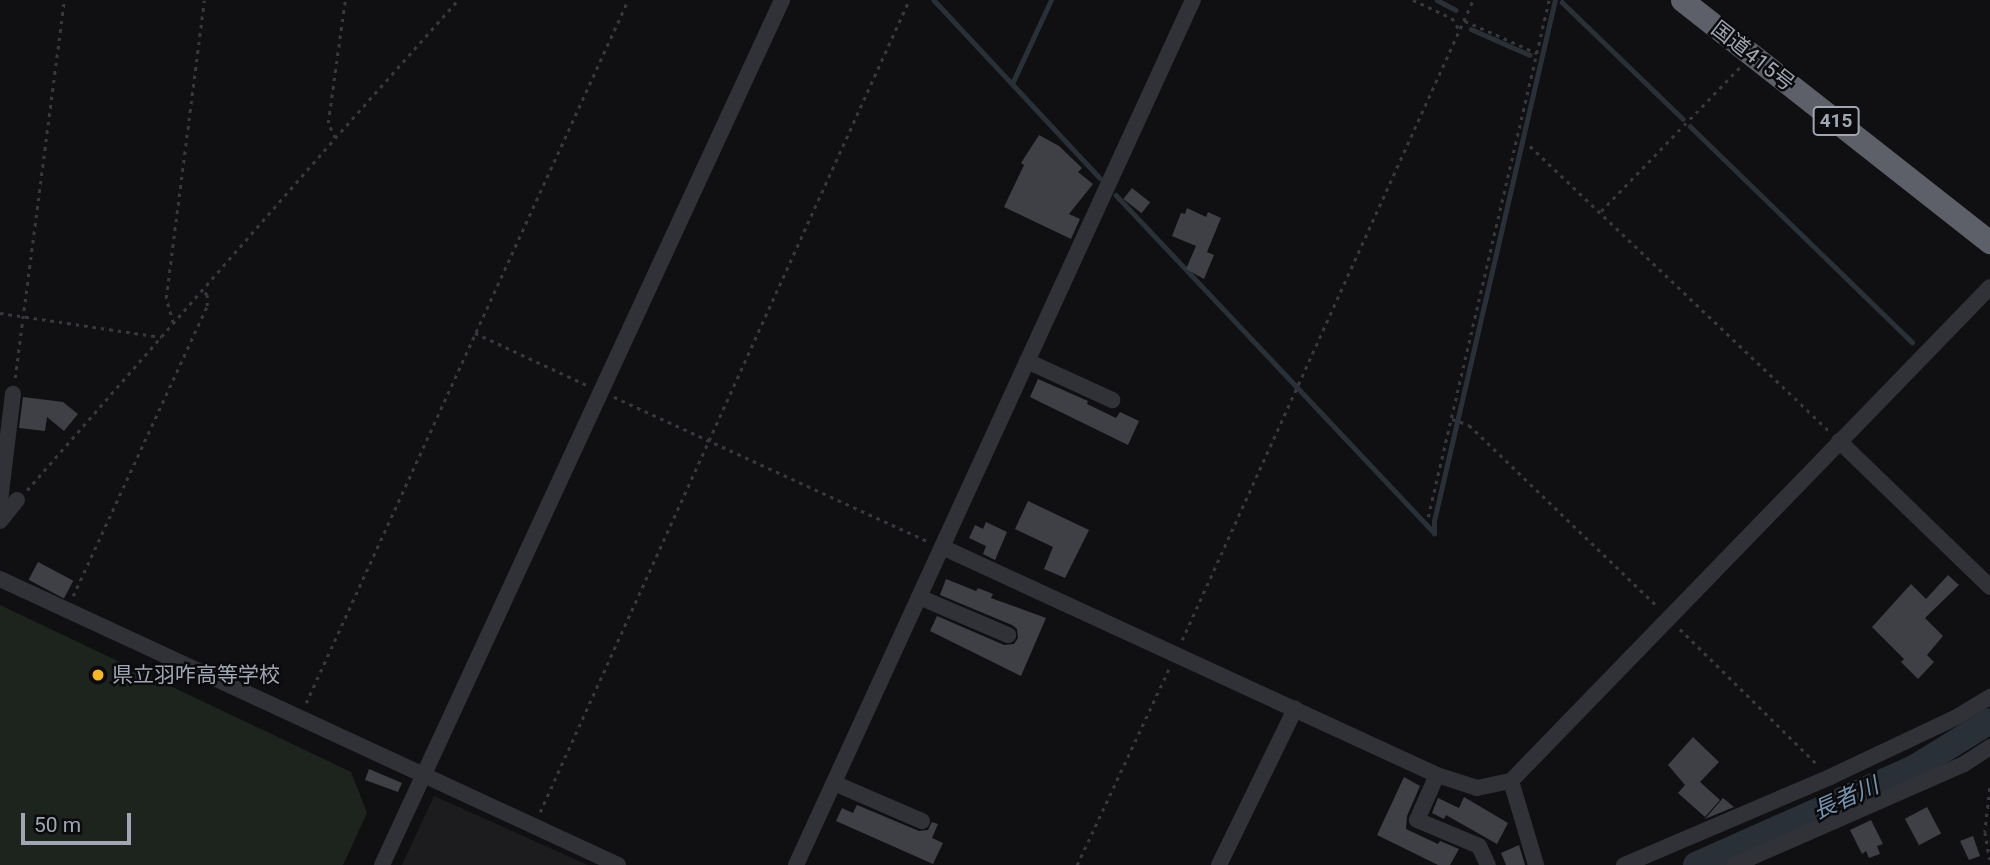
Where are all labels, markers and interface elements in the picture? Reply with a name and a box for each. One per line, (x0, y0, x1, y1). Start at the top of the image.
street label: 国道415号 (1706, 16, 1800, 96)
road number: 415 (1812, 105, 1860, 136)
place label: 県立羽咋高等学校 (112, 662, 280, 688)
marker: 県立羽咋高等学校 (90, 667, 106, 683)
water label: 長者川 (1809, 772, 1883, 826)
scale bar (24, 798, 135, 842)
text: 50 m (34, 813, 81, 837)

